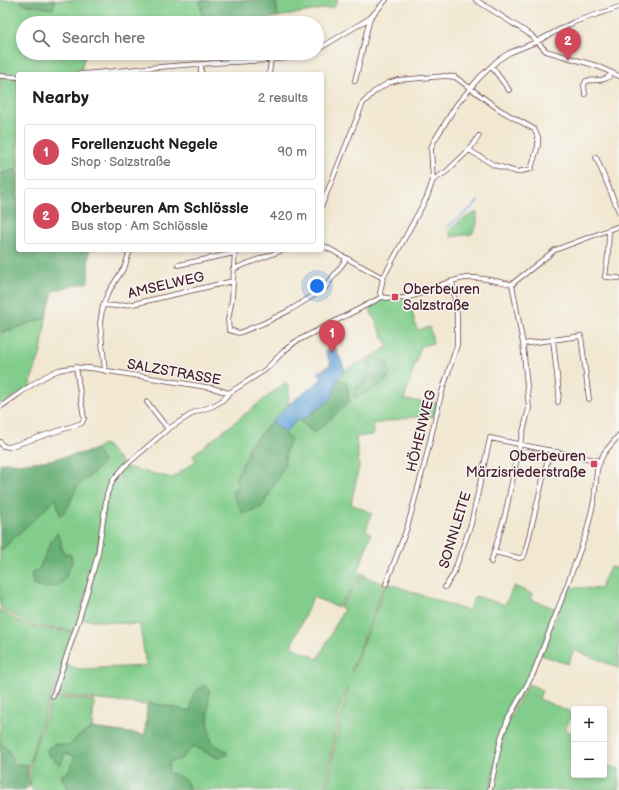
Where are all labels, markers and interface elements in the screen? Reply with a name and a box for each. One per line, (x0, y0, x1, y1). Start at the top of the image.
search box (16, 16, 324, 60)
icon: search (30, 27, 52, 49)
pin: 2 (555, 28, 581, 61)
text: Search here (62, 29, 145, 48)
text: Nearby (32, 88, 89, 108)
text: 2 results (258, 90, 308, 106)
text: Forellenzucht Negele (71, 135, 218, 154)
text: 1 (43, 144, 49, 160)
text: 90 m (278, 144, 307, 160)
text: Shop · Salzstraße (71, 154, 171, 170)
text: Oberbeuren Am Schlössle (71, 199, 249, 218)
text: 2 (42, 208, 50, 224)
text: 420 m (269, 208, 307, 224)
text: Bus stop · Am Schlössle (71, 218, 208, 234)
street label: AMSELWEG (126, 268, 206, 302)
your location (307, 276, 327, 296)
place label: Oberbeuren Salzstraße (403, 281, 480, 314)
marker: Oberbeuren Salzstraße (390, 292, 400, 302)
pin: 1 (319, 320, 345, 353)
street label: SALZSTRASSE (126, 355, 222, 389)
street label: HÖHENWEG (402, 388, 440, 474)
place label: Oberbeuren Märzisriederstraße (466, 448, 586, 481)
marker: Oberbeuren Märzisriederstraße (589, 459, 599, 469)
street label: SONNLEITE (435, 490, 475, 570)
map controls (571, 706, 607, 778)
button: + (571, 706, 607, 742)
button: − (571, 742, 607, 778)

